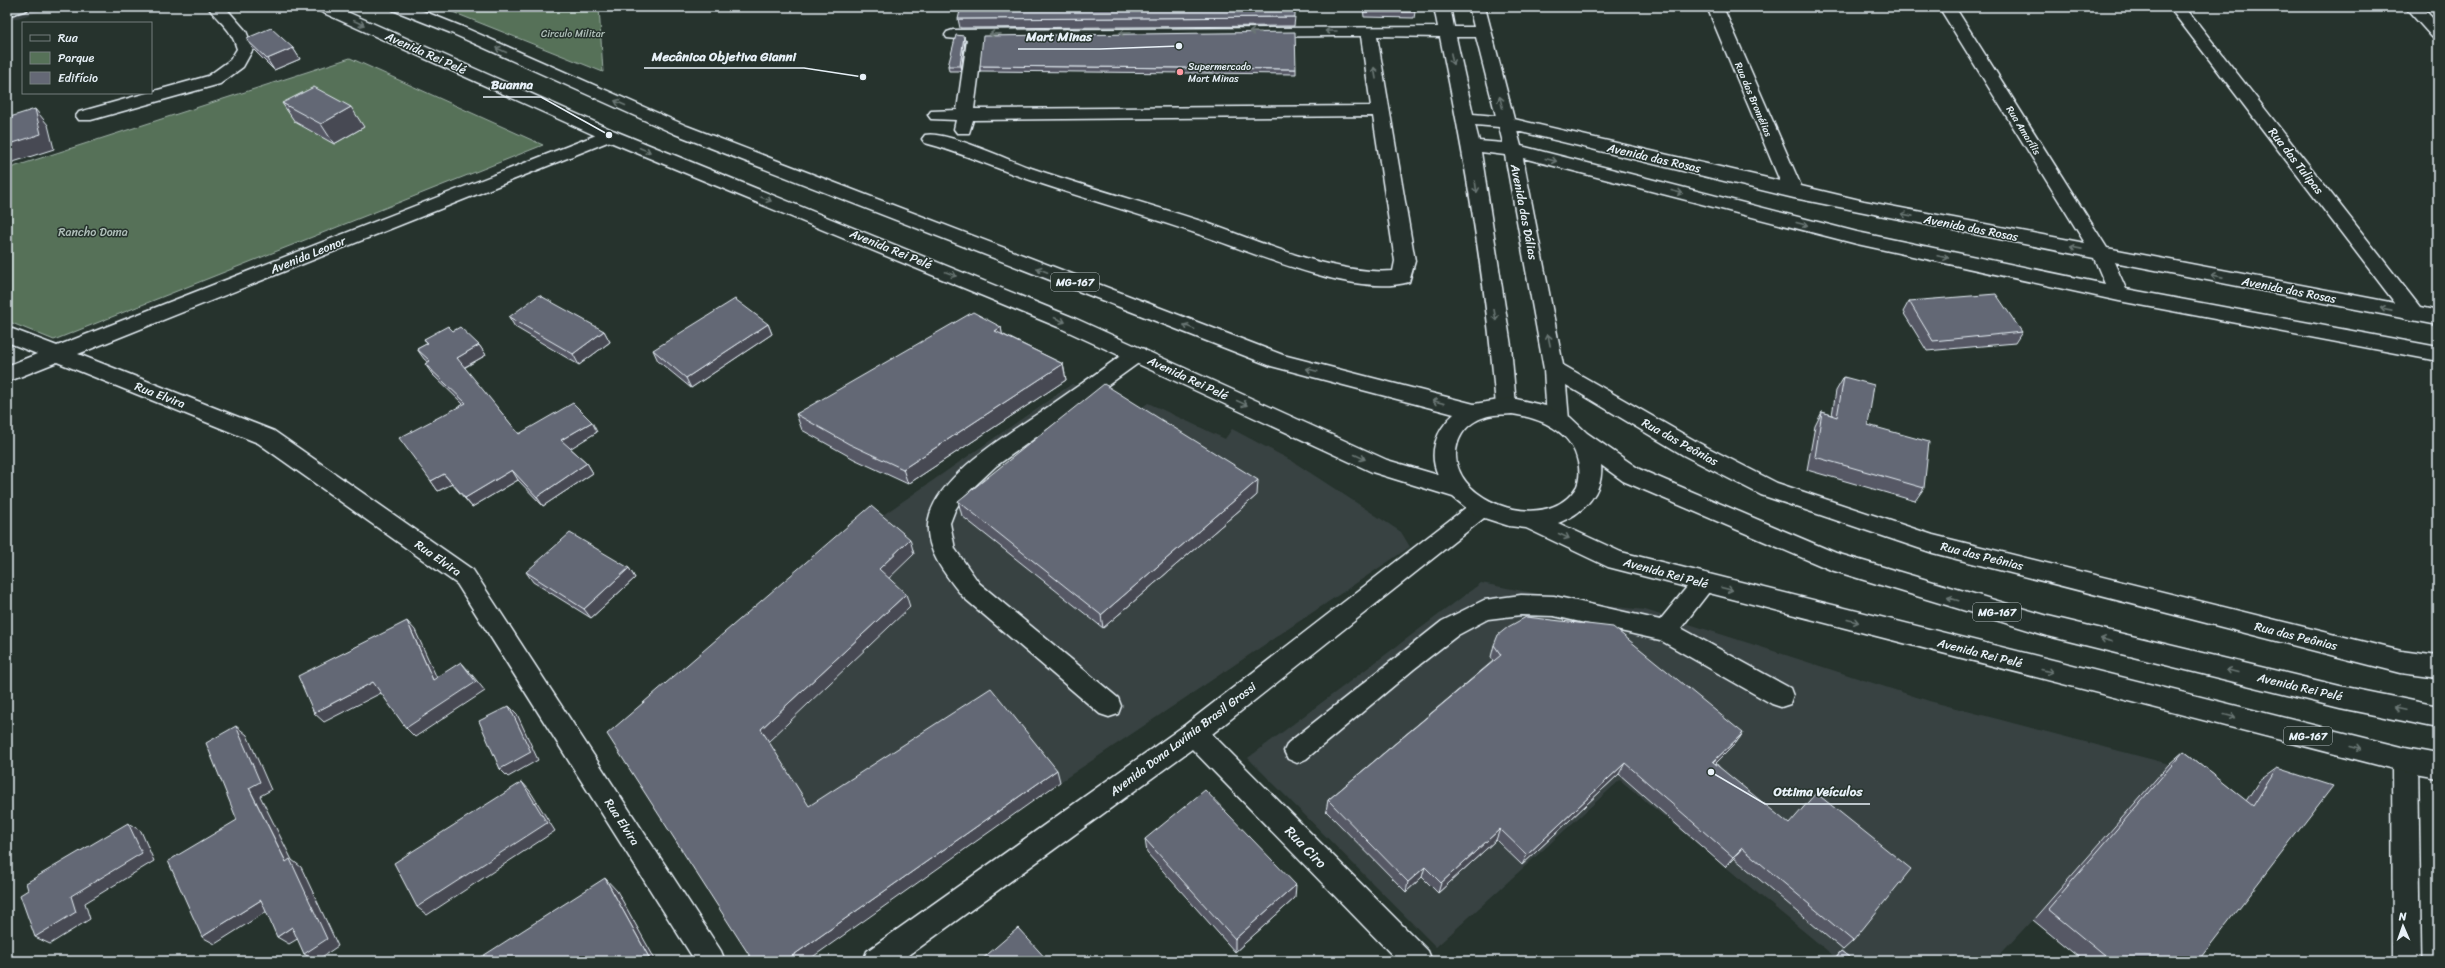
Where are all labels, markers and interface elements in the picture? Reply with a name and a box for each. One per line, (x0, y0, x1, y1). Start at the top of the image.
one-way arrow (352, 20, 364, 27)
legend (22, 22, 152, 94)
callout: Mart Minas (1018, 24, 1100, 49)
street label: Avenida Rei Pelé (381, 25, 470, 81)
park label: Circulo Militar (541, 25, 606, 43)
text: Mart Minas (1025, 25, 1093, 48)
text: Rua (58, 27, 79, 49)
one-way arrow (1325, 27, 1338, 35)
one-way arrow (1249, 28, 1262, 36)
one-way arrow (1119, 29, 1132, 37)
one-way arrow (989, 30, 1002, 38)
callout: Mecânica Objetiva Gianni (644, 43, 804, 68)
text: Mecânica Objetiva Gianni (651, 45, 798, 68)
one-way arrow (495, 46, 507, 53)
text: Parque (58, 47, 95, 69)
one-way arrow (1448, 52, 1456, 65)
place label: Supermercado Mart Minas (1188, 58, 1251, 88)
street label: Rua das Bromélias (1729, 59, 1777, 140)
text: Edifício (58, 67, 98, 89)
marker: Supermercado Mart Minas (1175, 67, 1185, 77)
one-way arrow (1371, 67, 1379, 80)
callout: Buanna (483, 72, 541, 97)
text: Buanna (491, 73, 534, 96)
one-way arrow (1497, 96, 1505, 109)
one-way arrow (614, 98, 626, 106)
street label: Rua Amarílis (2001, 102, 2046, 159)
street label: Rua das Tulipas (2263, 123, 2330, 200)
street label: Avenida das Rosas (1604, 136, 1704, 180)
one-way arrow (639, 147, 651, 154)
one-way arrow (1544, 157, 1557, 164)
street label: Avenida das Dálias (1504, 161, 1544, 262)
one-way arrow (1472, 180, 1480, 193)
one-way arrow (1670, 189, 1683, 197)
one-way arrow (760, 195, 772, 203)
street label: Avenida das Rosas (1921, 208, 2021, 248)
one-way arrow (1901, 211, 1914, 219)
park label: Rancho Doma (58, 221, 128, 243)
one-way arrow (1796, 221, 1809, 229)
street label: Avenida Rei Pelé (846, 222, 936, 276)
street label: Avenida Leonor (266, 229, 350, 281)
one-way arrow (2069, 244, 2082, 252)
one-way arrow (1936, 253, 1949, 261)
one-way arrow (1036, 265, 1048, 273)
one-way arrow (945, 270, 957, 278)
street label: Avenida das Rosas (2239, 270, 2339, 310)
one-way arrow (2211, 272, 2224, 280)
road number: MG-167 (1051, 273, 1099, 291)
one-way arrow (2380, 305, 2393, 313)
one-way arrow (1492, 308, 1500, 321)
one-way arrow (1054, 316, 1066, 324)
one-way arrow (1184, 323, 1196, 330)
one-way arrow (1544, 333, 1552, 346)
street label: Avenida Rei Pelé (1143, 349, 1232, 406)
one-way arrow (1306, 366, 1319, 373)
street label: Rua Elvira (131, 375, 189, 415)
one-way arrow (1432, 398, 1445, 405)
one-way arrow (1236, 400, 1248, 407)
street label: Rua das Peônias (1638, 412, 1723, 472)
one-way arrow (1354, 454, 1366, 461)
one-way arrow (1558, 533, 1570, 540)
street label: Rua Elvira (410, 534, 466, 582)
street label: Rua das Peônias (1938, 535, 2026, 577)
street label: Avenida Rei Pelé (1620, 551, 1711, 595)
one-way arrow (1721, 585, 1734, 593)
one-way arrow (1947, 595, 1960, 602)
road number: MG-167 (1973, 603, 2021, 621)
street label: Rua das Peônias (2252, 615, 2340, 657)
one-way arrow (1847, 618, 1860, 625)
street label: Avenida Rei Pelé (1934, 632, 2025, 674)
one-way arrow (2100, 636, 2113, 644)
one-way arrow (2226, 666, 2239, 674)
street label: Avenida Rei Pelé (2254, 666, 2345, 708)
one-way arrow (2040, 667, 2053, 675)
street label: Avenida Dona Lavínia Brasil Grossi (1104, 676, 1262, 802)
one-way arrow (2394, 705, 2407, 713)
one-way arrow (2224, 713, 2237, 721)
road number: MG-167 (2284, 727, 2332, 745)
one-way arrow (2350, 745, 2363, 752)
callout: Ottima Veículos (1765, 779, 1870, 804)
text: Ottima Veículos (1773, 780, 1863, 803)
street label: Rua Elvira (598, 794, 646, 850)
street label: Rua Ciro (1279, 820, 1333, 875)
north arrow (2383, 906, 2423, 946)
text: N (2398, 907, 2407, 926)

